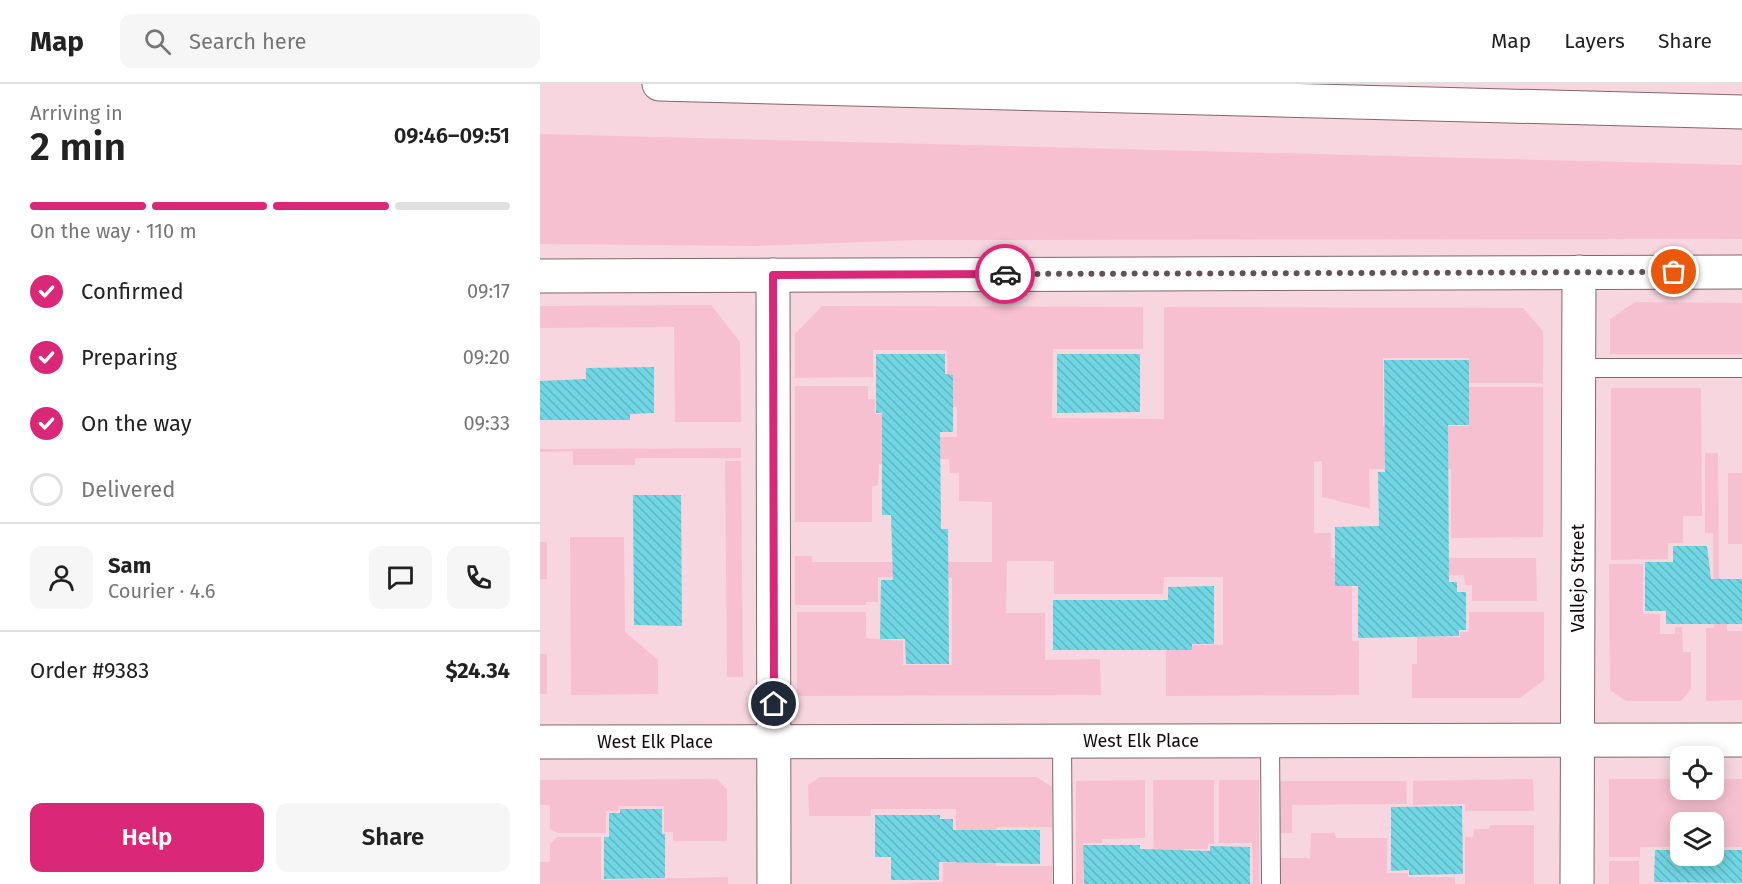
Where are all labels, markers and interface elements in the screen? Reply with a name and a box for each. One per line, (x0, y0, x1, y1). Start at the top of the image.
search box (120, 14, 540, 68)
text: Map (30, 25, 84, 58)
icon: search (141, 25, 174, 58)
text: Search here (189, 28, 307, 55)
text: Map (1491, 28, 1531, 54)
text: Layers (1564, 28, 1625, 54)
text: Share (1658, 28, 1712, 54)
text: Arriving in (30, 101, 123, 125)
text: 09:46–09:51 (394, 122, 510, 149)
text: 2 min (30, 124, 126, 170)
text: On the way · 110 m (30, 219, 197, 243)
courier (975, 244, 1035, 304)
pin (1648, 246, 1699, 297)
icon: bag (1657, 255, 1690, 288)
icon: car (989, 258, 1022, 291)
icon: check (30, 275, 63, 308)
text: Confirmed (81, 278, 184, 305)
text: 09:17 (467, 279, 510, 303)
icon: check (30, 341, 63, 374)
text: Preparing (81, 344, 177, 371)
text: 09:20 (463, 345, 510, 369)
icon: check (30, 407, 63, 440)
text: On the way (81, 410, 192, 437)
text: 09:33 (464, 411, 510, 435)
text: Delivered (81, 476, 176, 503)
street label: Vallejo Street (1567, 523, 1589, 632)
button: person (30, 546, 93, 609)
button: chat (369, 546, 432, 609)
button: phone (447, 546, 510, 609)
text: Sam (108, 552, 151, 579)
text: Courier · 4.6 (108, 579, 215, 603)
text: Order #9383 (30, 657, 149, 684)
text: $24.34 (446, 657, 510, 684)
pin (748, 678, 799, 729)
icon: home (757, 687, 790, 720)
street label: West Elk Place (1083, 730, 1199, 752)
street label: West Elk Place (597, 731, 713, 753)
map controls (1670, 746, 1724, 866)
button: locate (1670, 746, 1724, 800)
button: Help (30, 803, 264, 872)
button: Share (276, 803, 510, 872)
button: layers (1670, 812, 1724, 866)

